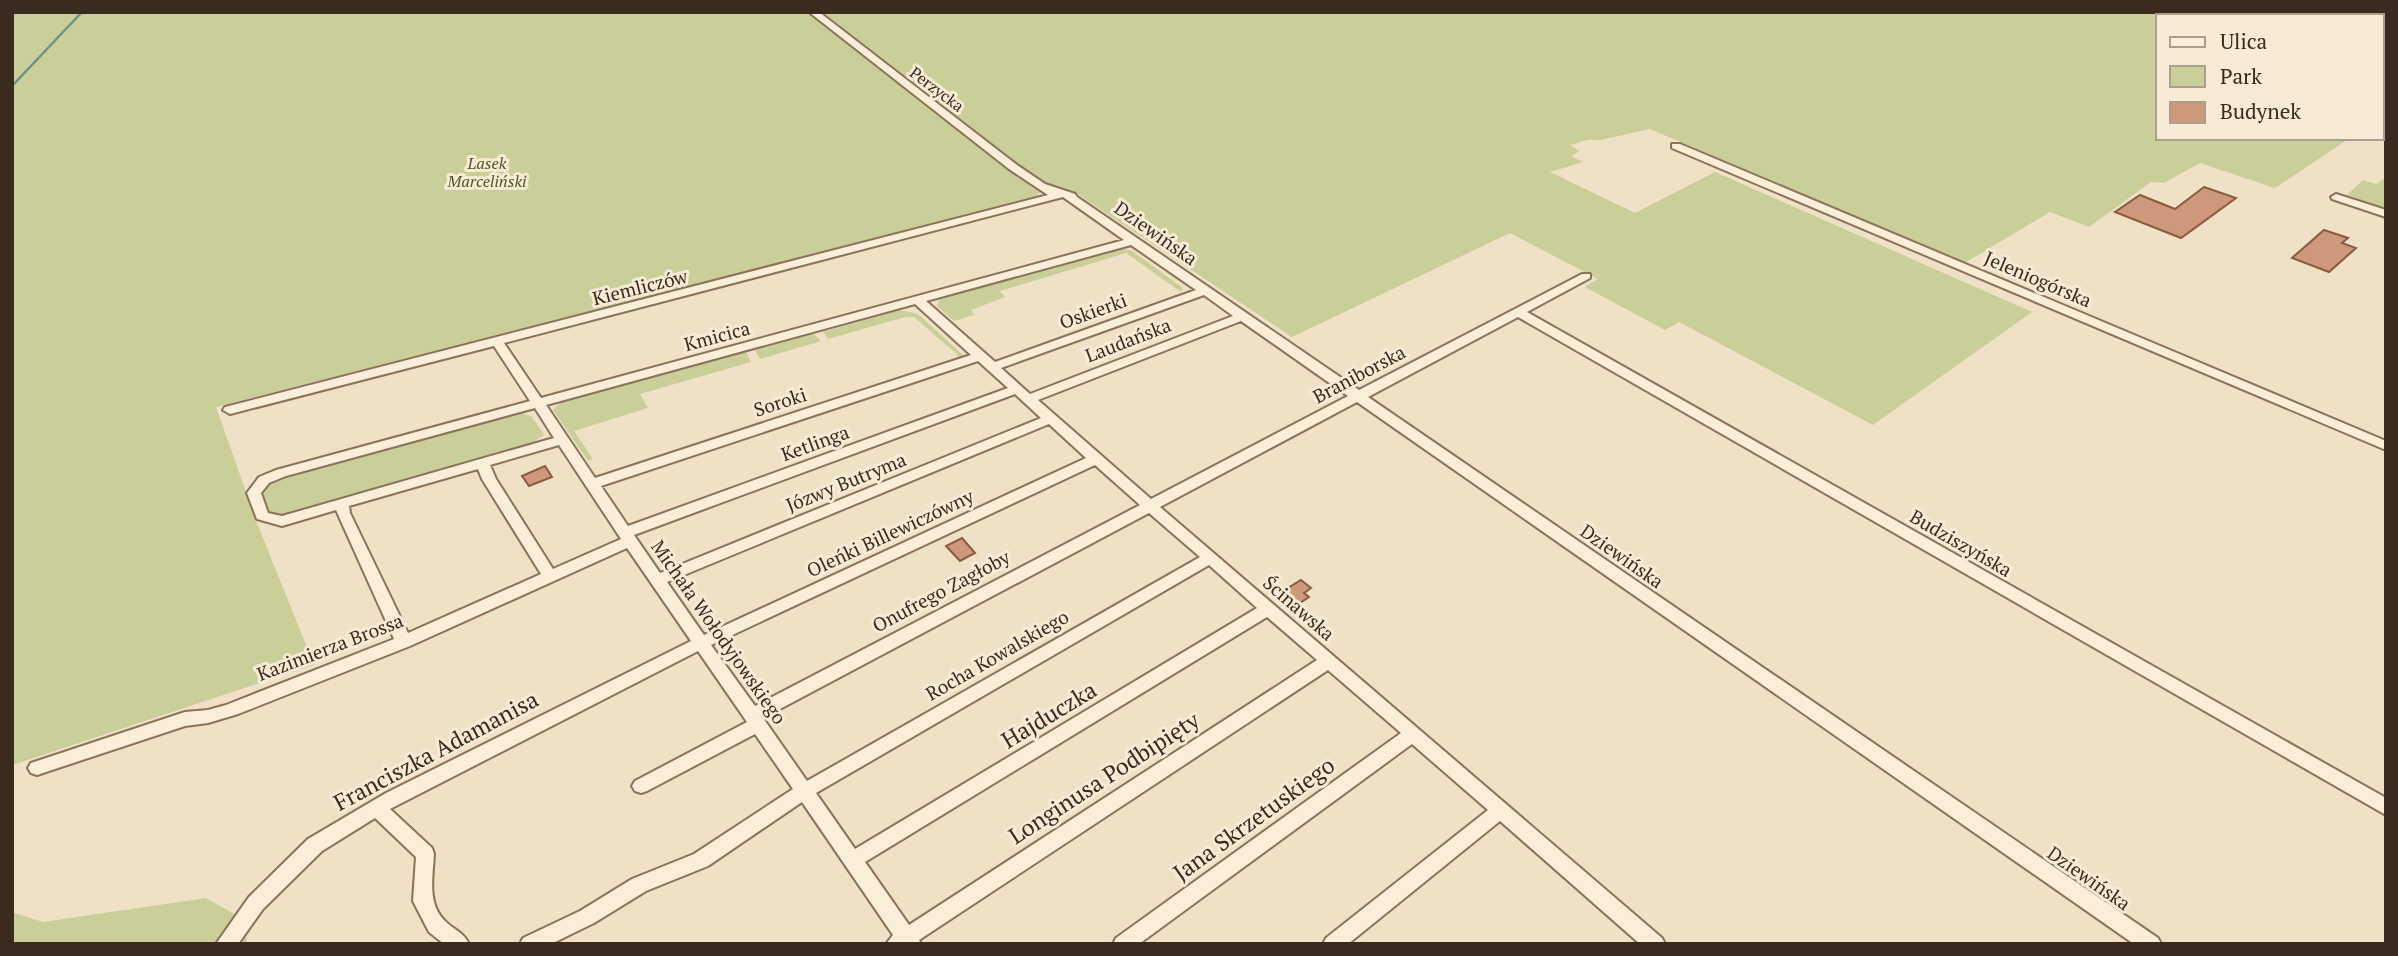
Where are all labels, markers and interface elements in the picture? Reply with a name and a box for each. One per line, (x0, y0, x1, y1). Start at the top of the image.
legend (2156, 14, 2384, 140)
text: Ulica (2220, 27, 2268, 55)
street label: Perzycka (905, 61, 969, 117)
text: Park (2220, 62, 2262, 90)
text: Budynek (2220, 97, 2301, 125)
park label: Lasek Marceliński (446, 152, 527, 192)
street label: Dziewińska (1110, 195, 1203, 271)
street label: Jeleniogórska (1981, 245, 2096, 313)
street label: Kiemliczów (590, 262, 691, 310)
street label: Oskierki (1056, 287, 1130, 334)
street label: Laudańska (1081, 312, 1175, 367)
street label: Kmicica (681, 315, 753, 356)
street label: Braniborska (1308, 339, 1410, 408)
street label: Soroki (750, 381, 809, 422)
street label: Ketlinga (778, 419, 853, 466)
street label: Józwy Butryma (782, 446, 910, 517)
street label: Oleńki Billewiczówny (802, 483, 978, 582)
street label: Budziszyńska (1906, 503, 2017, 582)
street label: Dziewińska (1576, 518, 1669, 594)
street label: Michała Wołodyjowskiego (646, 535, 793, 729)
street label: Onufrego Zagłoby (868, 544, 1014, 637)
street label: Ścinawska (1258, 570, 1341, 646)
street label: Rocha Kowalskiego (921, 603, 1073, 706)
street label: Kazimierza Brossa (253, 607, 407, 686)
street label: Hajduczka (995, 674, 1102, 755)
street label: Franciszka Adamanisa (328, 683, 544, 818)
street label: Longinusa Podbipięty (1002, 704, 1205, 851)
street label: Jana Skrzetuskiego (1167, 749, 1341, 888)
street label: Dziewińska (2043, 840, 2136, 916)

